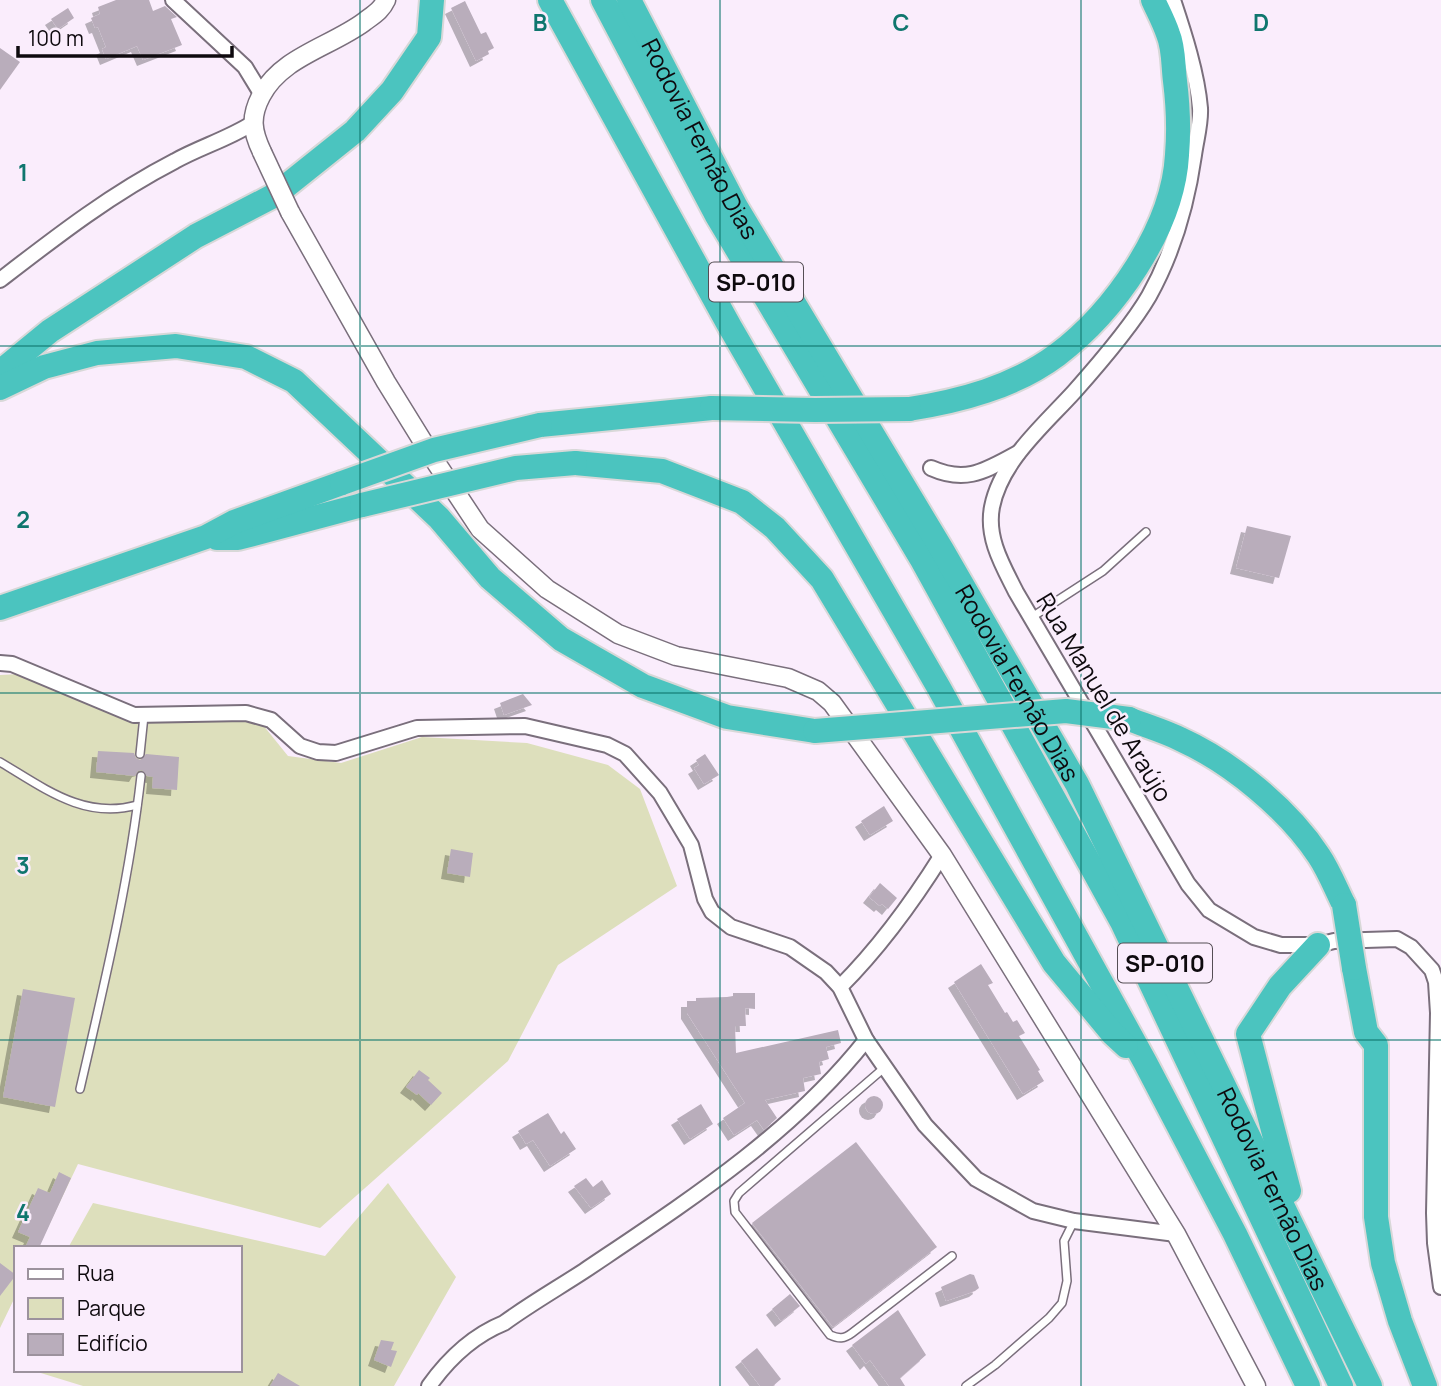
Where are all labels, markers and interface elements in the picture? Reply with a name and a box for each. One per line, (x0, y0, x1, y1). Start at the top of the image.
text: B (533, 6, 547, 38)
text: C (893, 6, 910, 38)
text: D (1253, 6, 1269, 38)
scale bar (18, 14, 231, 58)
text: 100 m (28, 24, 84, 52)
street label: Rodovia Fernão Dias (635, 32, 768, 245)
text: 1 (18, 156, 28, 188)
road number: SP-010 (709, 262, 803, 302)
text: 2 (16, 503, 30, 535)
street label: Rodovia Fernão Dias (949, 578, 1088, 787)
street label: Rua Manuel de Araújo (1030, 586, 1180, 808)
text: 3 (16, 849, 30, 881)
road number: SP-010 (1118, 944, 1212, 982)
street label: Rodovia Fernão Dias (1210, 1081, 1337, 1295)
text: 4 (16, 1196, 30, 1228)
legend (14, 1246, 242, 1372)
text: Rua (77, 1259, 114, 1287)
text: Parque (77, 1294, 146, 1322)
text: Edifício (77, 1329, 148, 1357)

